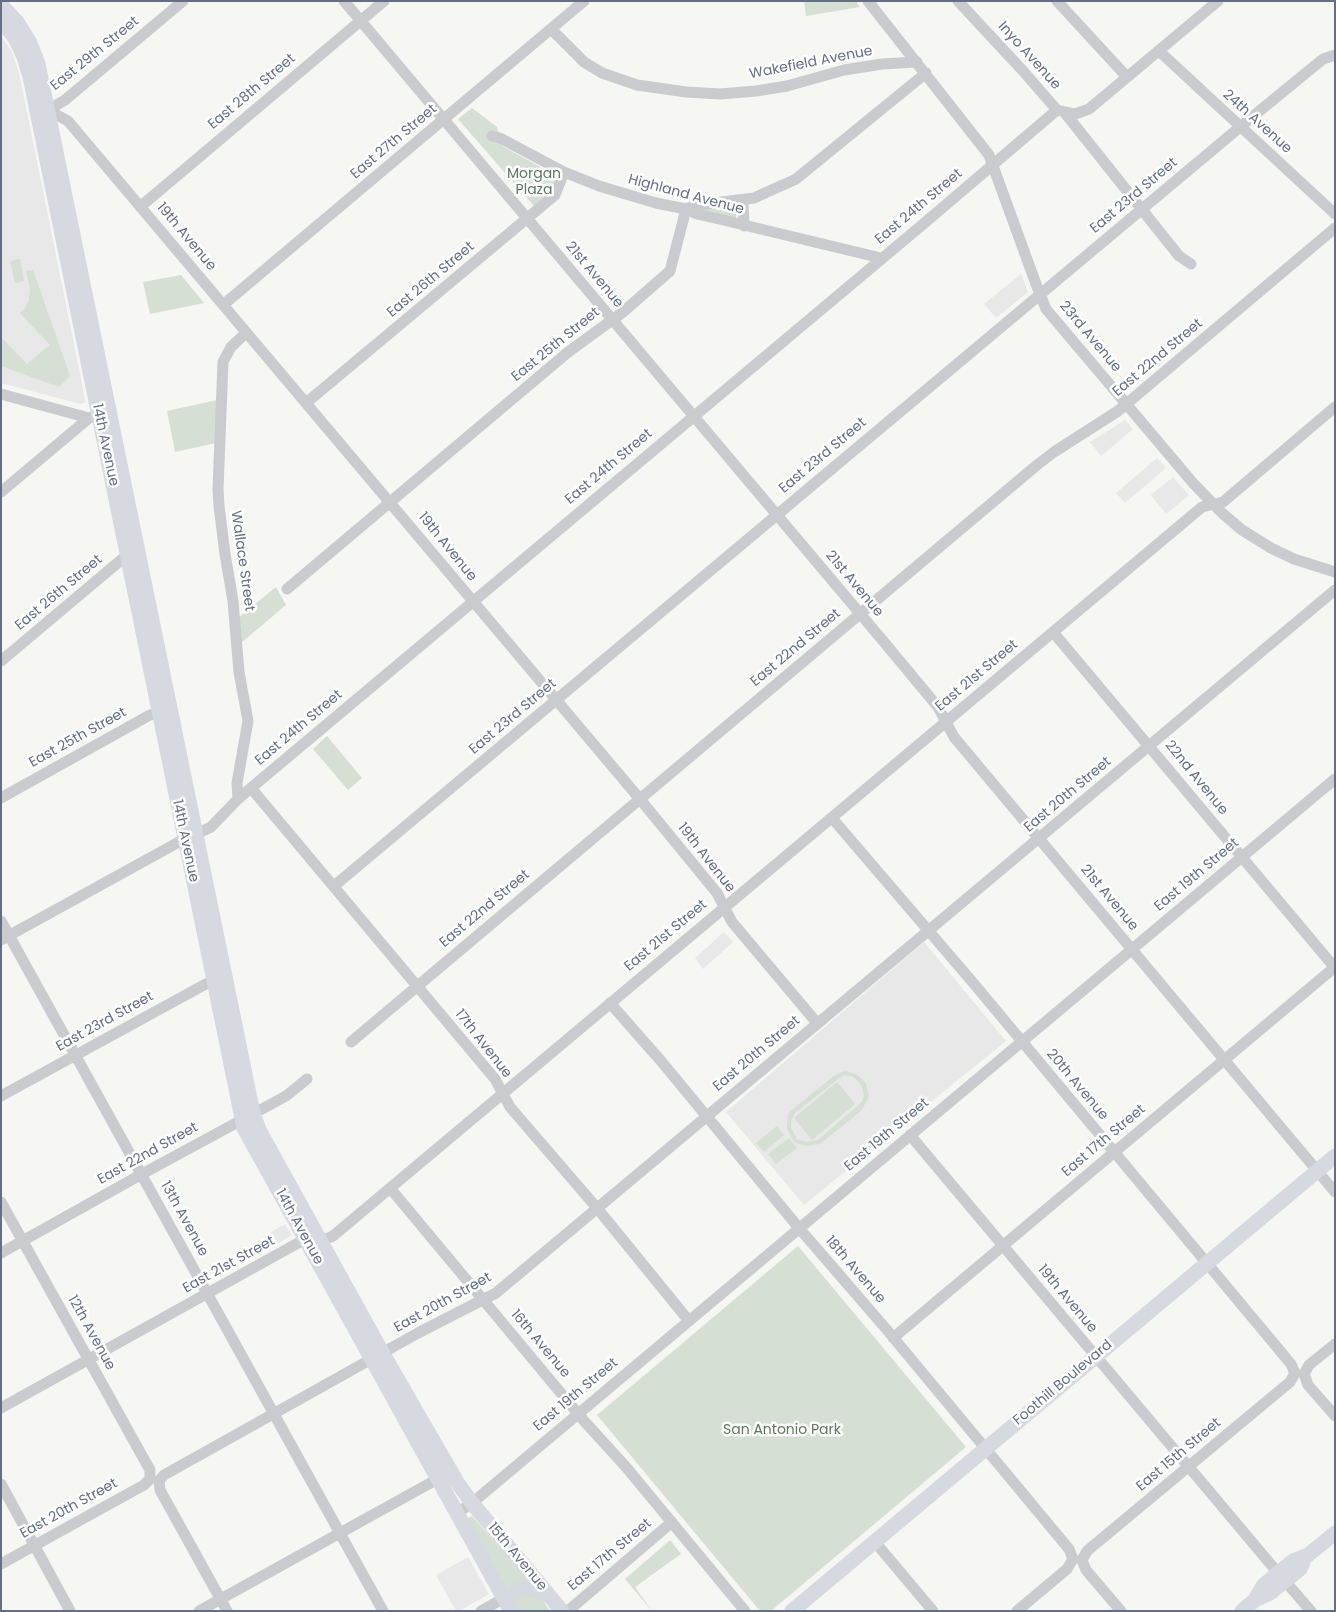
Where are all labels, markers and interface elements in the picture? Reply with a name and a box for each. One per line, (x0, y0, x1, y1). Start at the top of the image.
street label: East 29th Street (48, 13, 142, 95)
street label: Inyo Avenue (994, 19, 1064, 93)
street label: Wakefield Avenue (748, 43, 874, 83)
street label: East 28th Street (205, 51, 299, 133)
street label: 24th Avenue (1219, 87, 1295, 157)
street label: East 27th Street (348, 101, 440, 183)
street label: East 23rd Street (1087, 155, 1181, 237)
park label: Morgan Plaza (507, 166, 561, 198)
street label: East 24th Street (872, 166, 966, 248)
street label: Highland Avenue (626, 171, 746, 219)
street label: 19th Avenue (153, 200, 219, 274)
street label: 21st Avenue (561, 238, 627, 312)
street label: East 26th Street (384, 239, 478, 321)
street label: 23rd Avenue (1056, 298, 1124, 376)
street label: East 25th Street (509, 304, 603, 386)
street label: East 22nd Street (1110, 316, 1206, 400)
street label: 14th Avenue (88, 402, 122, 488)
street label: East 23rd Street (776, 415, 870, 497)
street label: East 24th Street (562, 426, 656, 508)
street label: 19th Avenue (414, 509, 480, 585)
street label: Wallace Street (227, 510, 257, 612)
street label: 21st Avenue (821, 547, 887, 621)
street label: East 26th Street (12, 552, 106, 634)
street label: East 22nd Street (748, 606, 844, 690)
street label: East 21st Street (932, 637, 1022, 715)
street label: East 23rd Street (466, 676, 560, 758)
street label: East 24th Street (252, 687, 346, 769)
street label: East 25th Street (27, 704, 129, 772)
street label: 22nd Avenue (1161, 737, 1231, 819)
street label: East 20th Street (1021, 754, 1115, 836)
street label: 14th Avenue (168, 798, 202, 884)
street label: 19th Avenue (674, 820, 738, 896)
street label: East 19th Street (1151, 835, 1243, 915)
street label: 21st Avenue (1076, 861, 1142, 935)
street label: East 22nd Street (437, 867, 533, 951)
street label: East 21st Street (621, 897, 711, 975)
street label: East 23rd Street (53, 988, 157, 1056)
street label: 17th Avenue (451, 1006, 515, 1082)
street label: East 20th Street (710, 1013, 804, 1095)
street label: 20th Avenue (1043, 1046, 1111, 1124)
street label: East 19th Street (841, 1095, 933, 1175)
street label: East 17th Street (1059, 1101, 1149, 1181)
street label: East 22nd Street (95, 1119, 201, 1189)
street label: 13th Avenue (157, 1179, 211, 1259)
street label: 14th Avenue (271, 1186, 327, 1268)
street label: East 21st Street (180, 1233, 278, 1297)
street label: 18th Avenue (821, 1233, 889, 1307)
street label: 19th Avenue (1034, 1262, 1100, 1336)
street label: East 20th Street (392, 1269, 494, 1337)
street label: 12th Avenue (64, 1293, 118, 1373)
street label: 16th Avenue (507, 1307, 573, 1381)
street label: Foothill Boulevard (1010, 1337, 1116, 1429)
street label: East 19th Street (530, 1355, 622, 1435)
street label: East 15th Street (1133, 1415, 1225, 1495)
park label: San Antonio Park (723, 1422, 841, 1438)
street label: East 20th Street (18, 1475, 120, 1543)
street label: East 17th Street (565, 1515, 655, 1595)
street label: 15th Avenue (484, 1520, 550, 1594)

